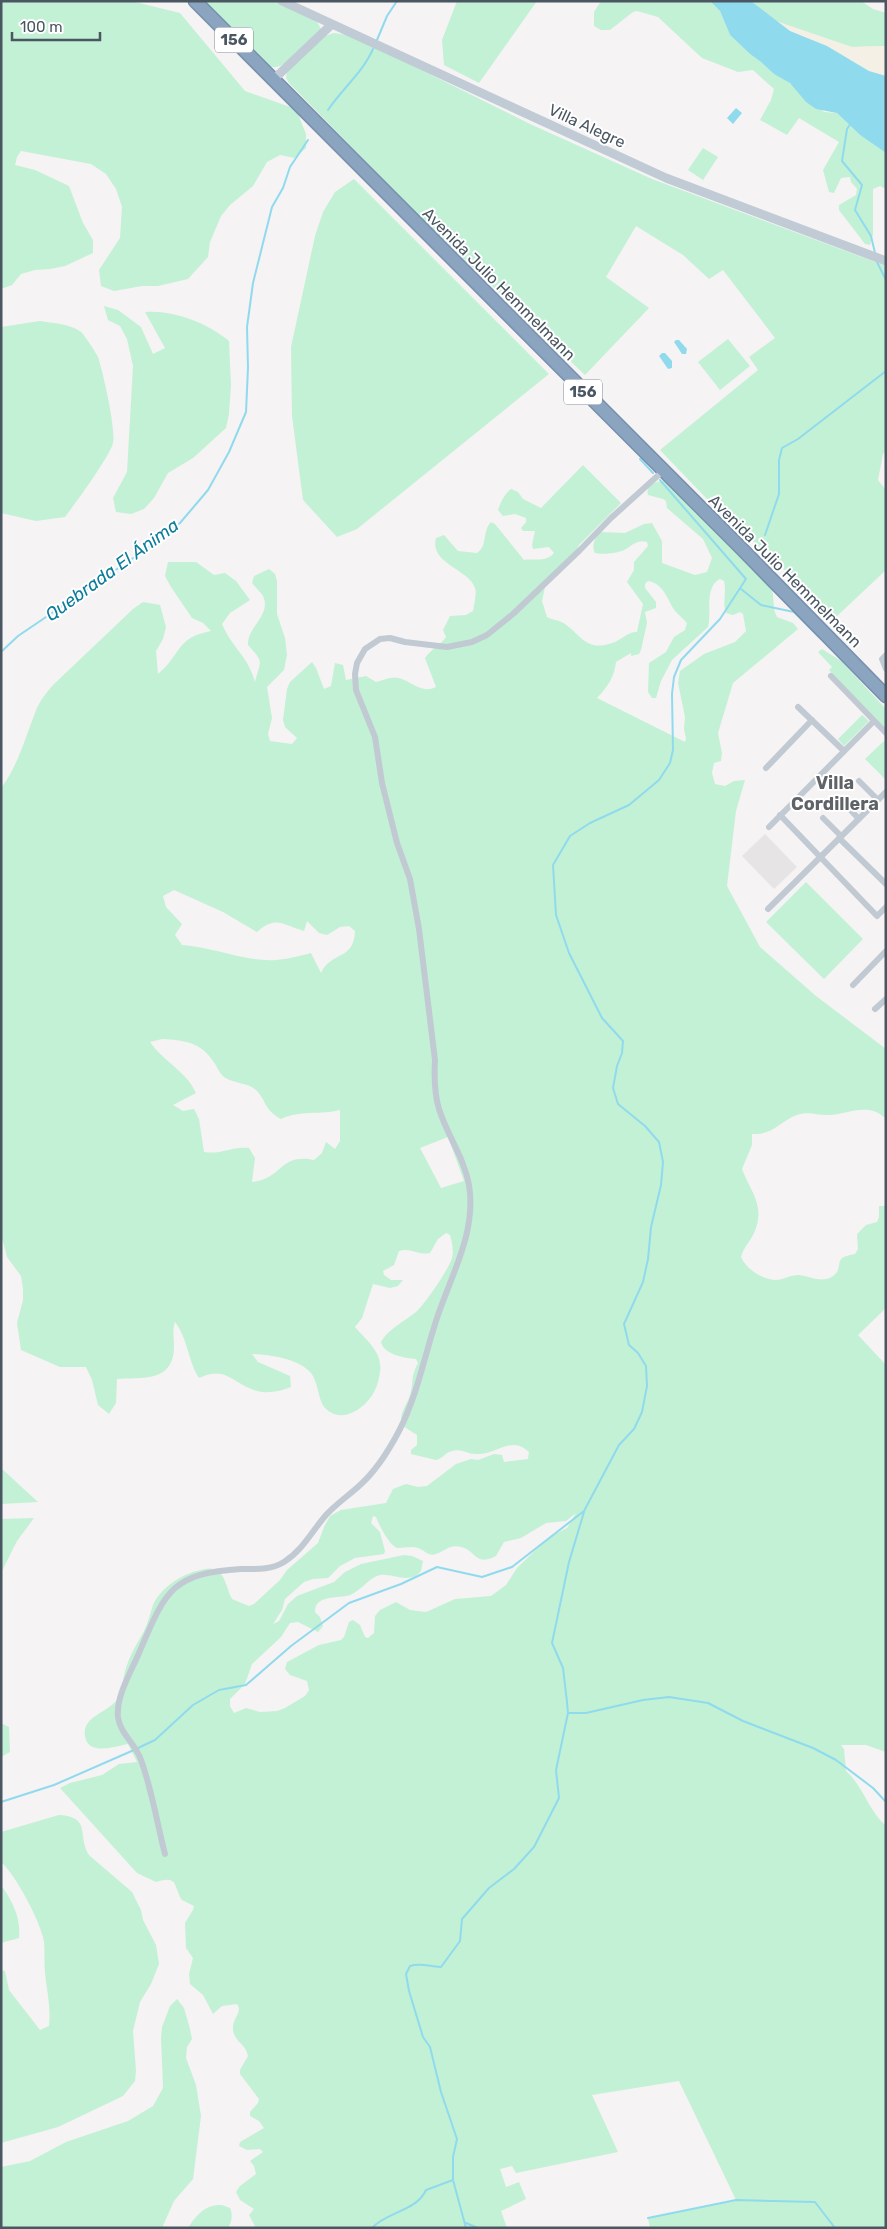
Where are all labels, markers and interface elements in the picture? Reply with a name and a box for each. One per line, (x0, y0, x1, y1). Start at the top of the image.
scale bar (12, 10, 100, 42)
text: 100 m (20, 18, 62, 36)
road number: 156 (215, 28, 253, 52)
street label: Villa Alegre (546, 100, 628, 152)
street label: Avenida Julio Hemmelmann (419, 204, 579, 364)
road number: 156 (564, 380, 602, 404)
street label: Avenida Julio Hemmelmann (705, 491, 865, 651)
water label: Quebrada El Ánima (41, 514, 184, 626)
district label: Villa Cordillera (791, 772, 879, 815)

